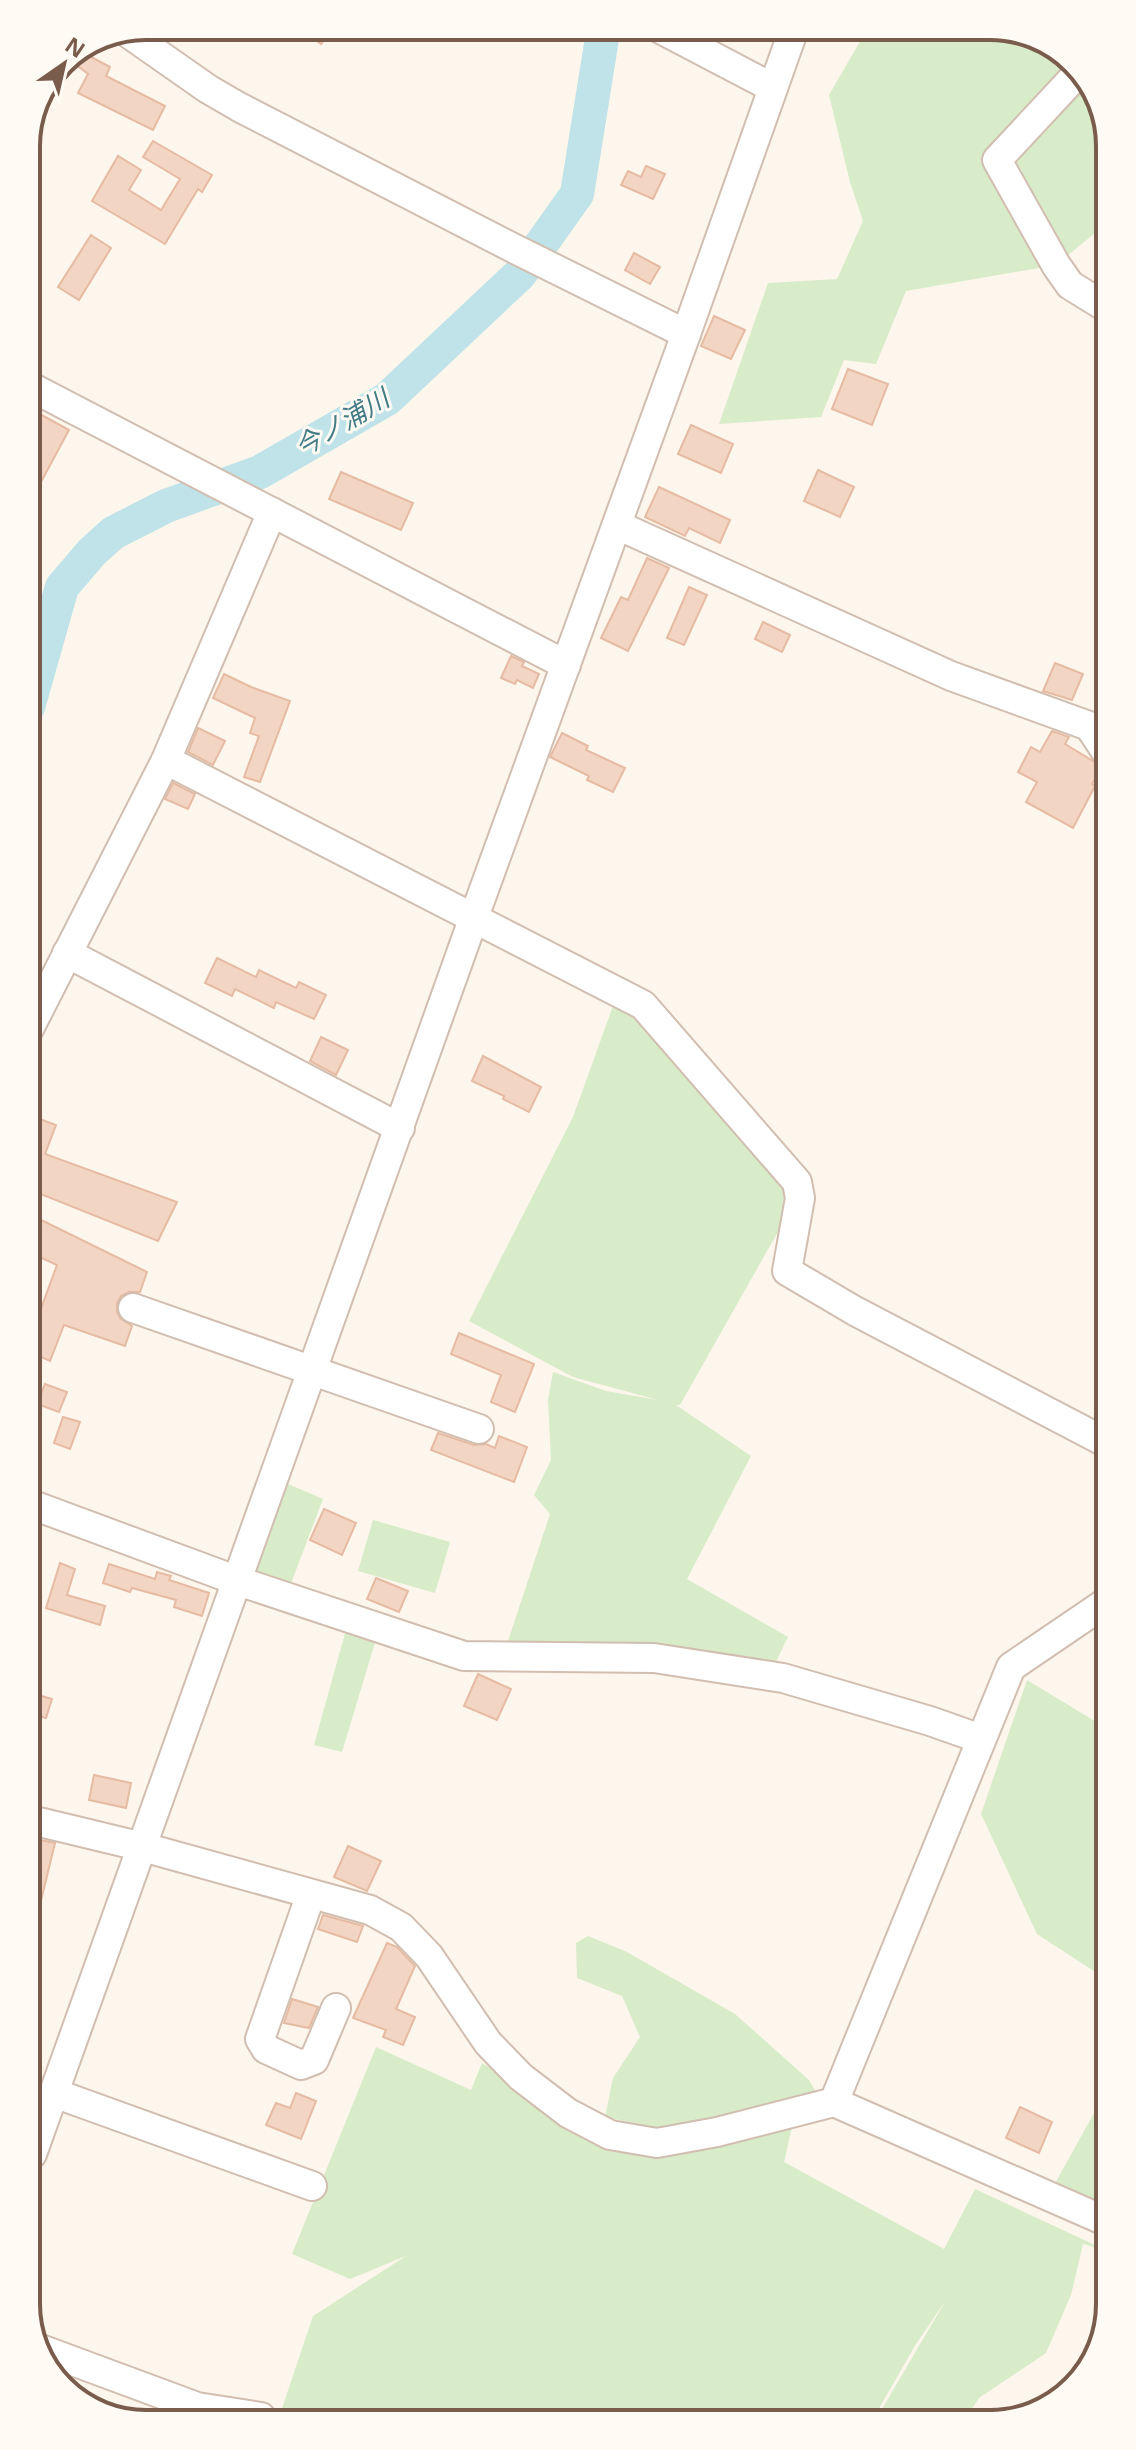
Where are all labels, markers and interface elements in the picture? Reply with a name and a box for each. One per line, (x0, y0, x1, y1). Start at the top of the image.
north arrow (24, 24, 104, 104)
text: N (60, 29, 92, 64)
water label: 今ノ浦川 (288, 378, 398, 464)

